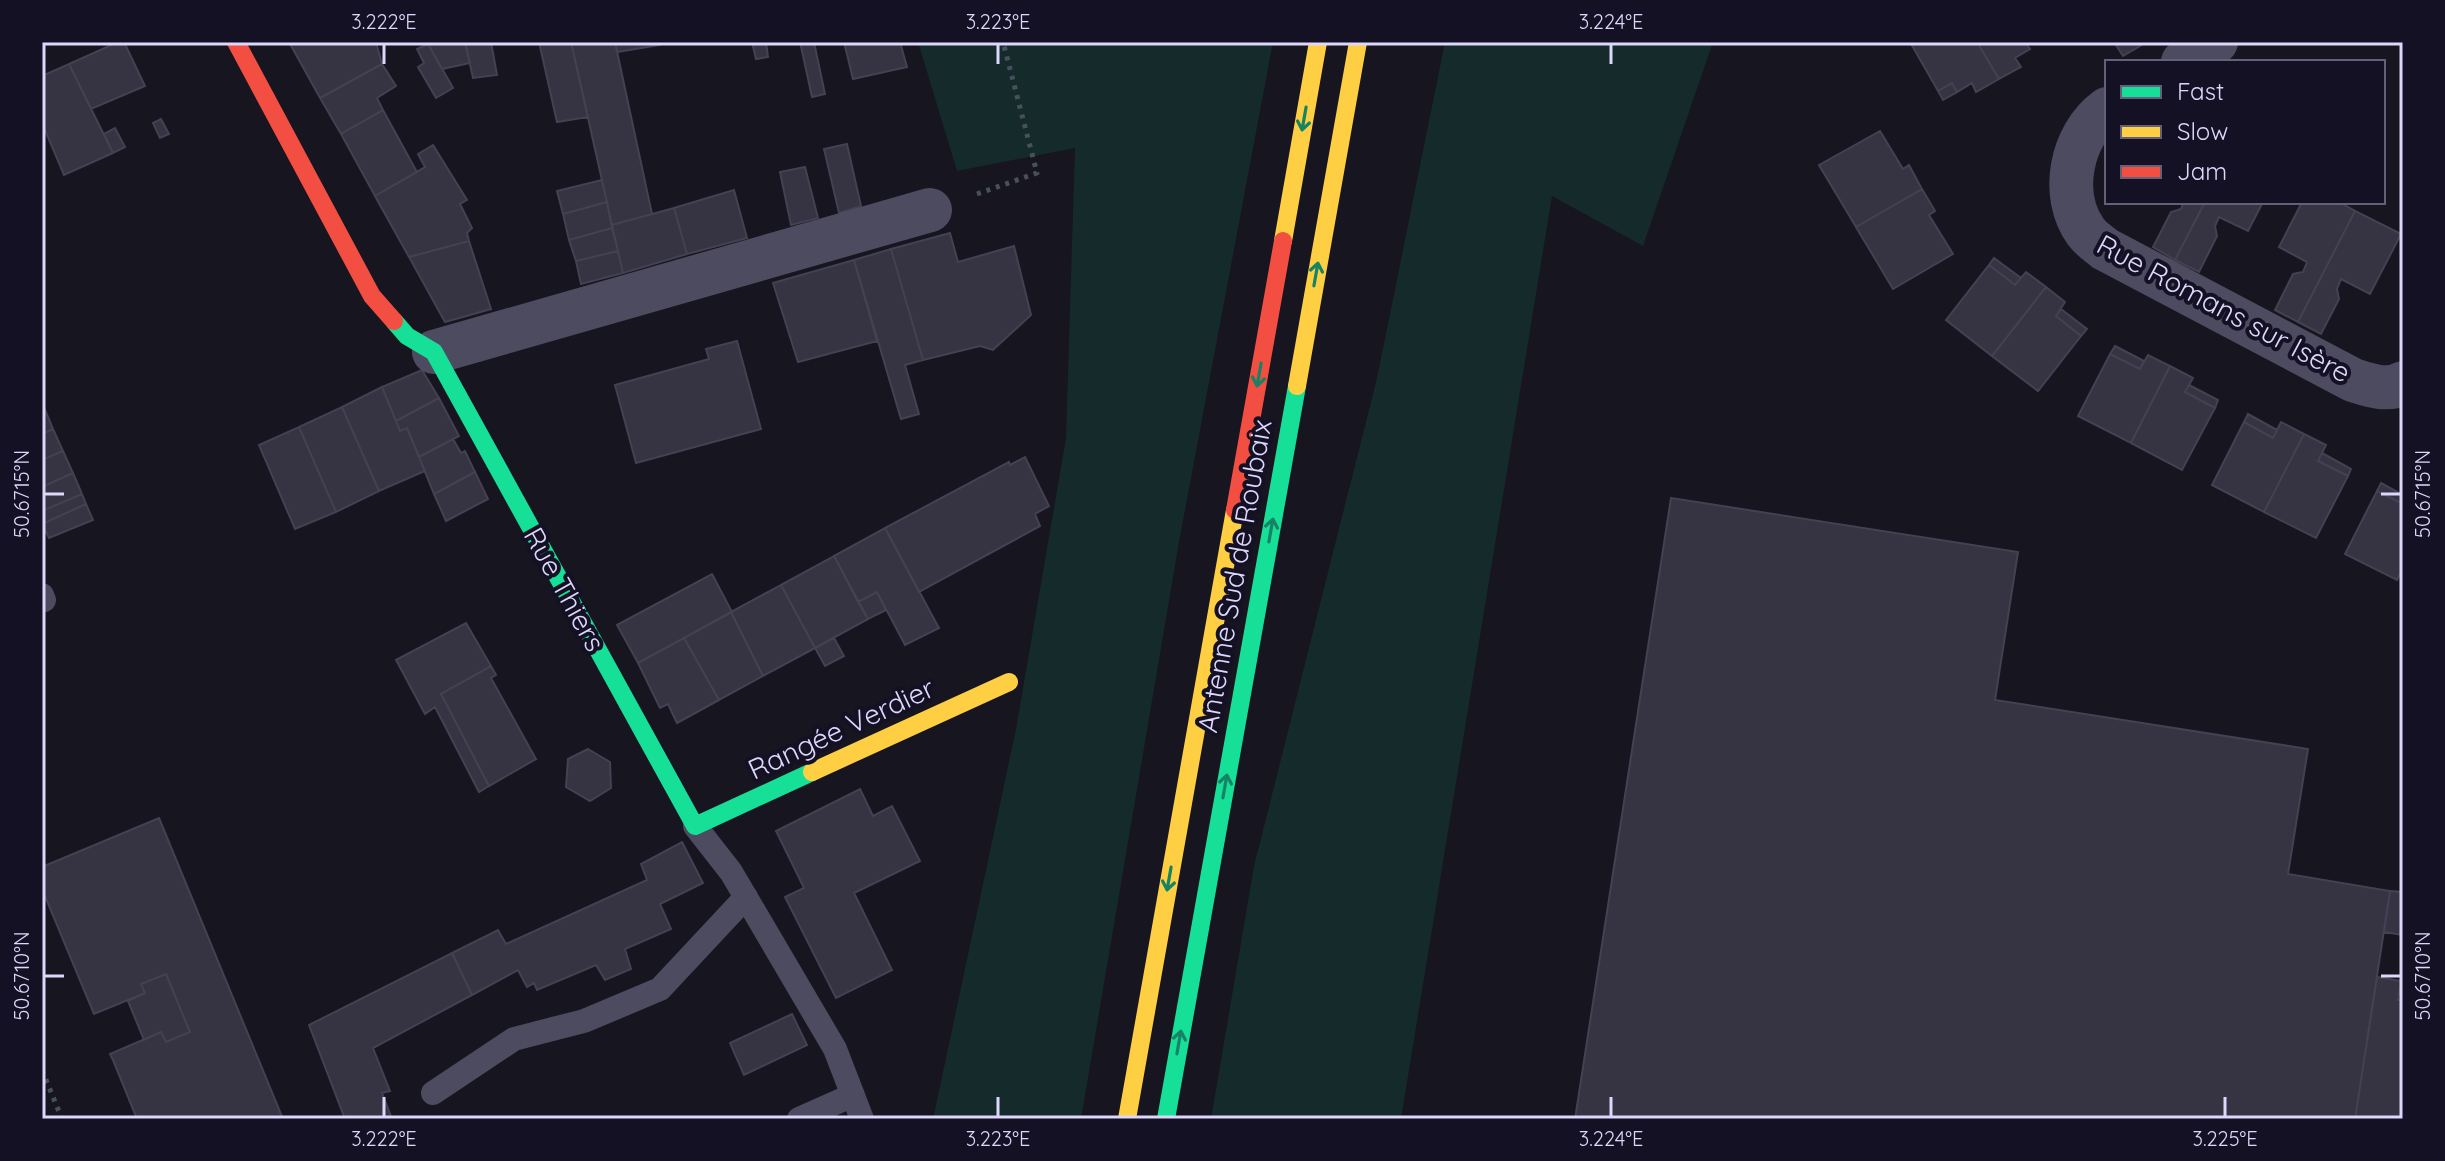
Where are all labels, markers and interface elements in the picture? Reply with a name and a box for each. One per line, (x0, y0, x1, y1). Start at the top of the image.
text: 3.222°E (351, 9, 417, 34)
text: 3.223°E (966, 9, 1030, 34)
text: 3.224°E (1579, 9, 1643, 34)
legend (2105, 60, 2385, 204)
text: Fast (2177, 76, 2224, 106)
one-way arrow (1295, 106, 1310, 131)
text: Slow (2177, 116, 2228, 146)
text: Jam (2177, 156, 2227, 186)
street label: Rue Romans sur Isère (2091, 226, 2357, 390)
one-way arrow (1310, 262, 1325, 288)
one-way arrow (1250, 362, 1265, 387)
street label: Antenne Sud de Roubaix (1189, 417, 1279, 735)
text: 50.6715°N (9, 450, 34, 538)
text: 50.6715°N (2410, 450, 2435, 538)
one-way arrow (1264, 518, 1279, 544)
street label: Rue Thiers (517, 521, 613, 657)
street label: Rangée Verdier (742, 669, 940, 786)
one-way arrow (1219, 774, 1234, 800)
one-way arrow (1161, 866, 1176, 891)
text: 50.6710°N (9, 932, 34, 1020)
text: 50.6710°N (2410, 932, 2435, 1020)
one-way arrow (1173, 1030, 1188, 1055)
text: 3.222°E (351, 1126, 417, 1151)
text: 3.223°E (966, 1126, 1030, 1151)
text: 3.224°E (1579, 1126, 1643, 1151)
text: 3.225°E (2192, 1126, 2258, 1151)

